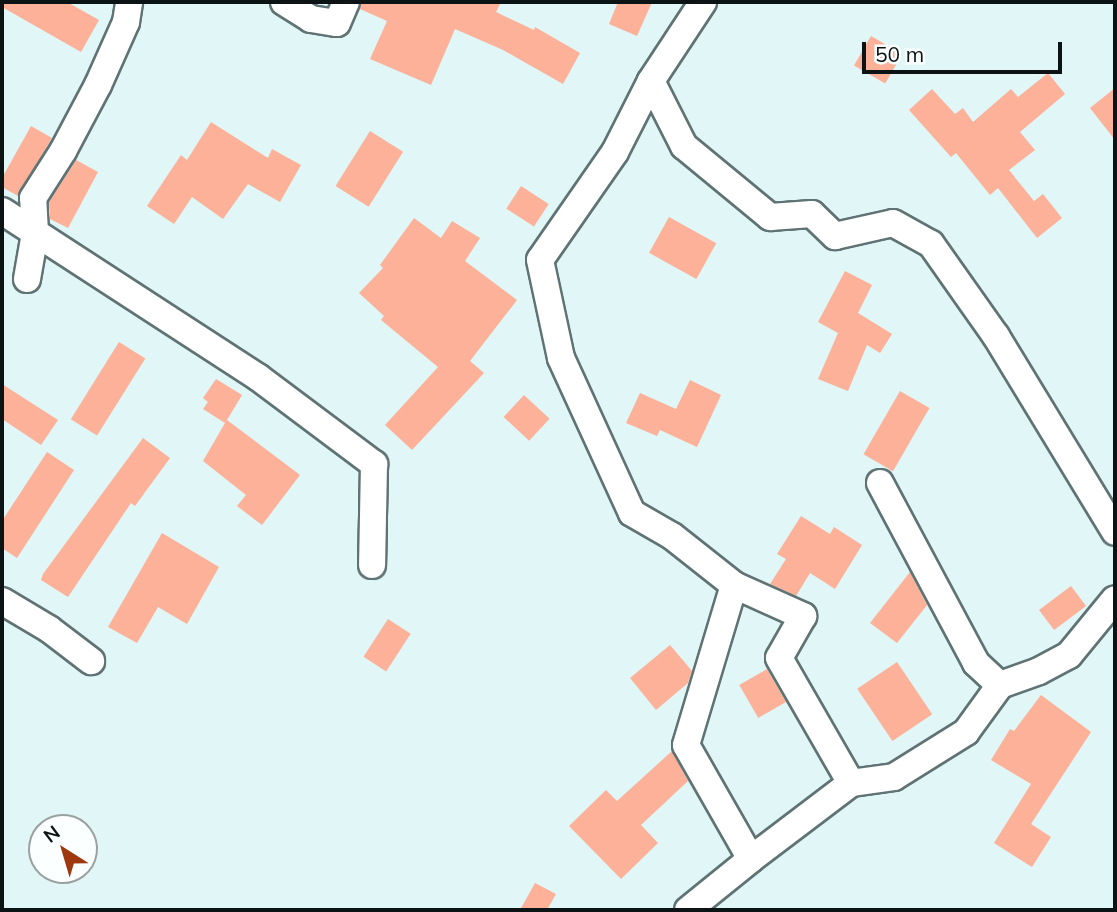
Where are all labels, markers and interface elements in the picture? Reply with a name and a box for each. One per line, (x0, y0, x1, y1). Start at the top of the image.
scale bar (865, 28, 1064, 72)
text: 50 m (875, 41, 924, 67)
north arrow (28, 814, 98, 884)
text: N (39, 820, 65, 848)

